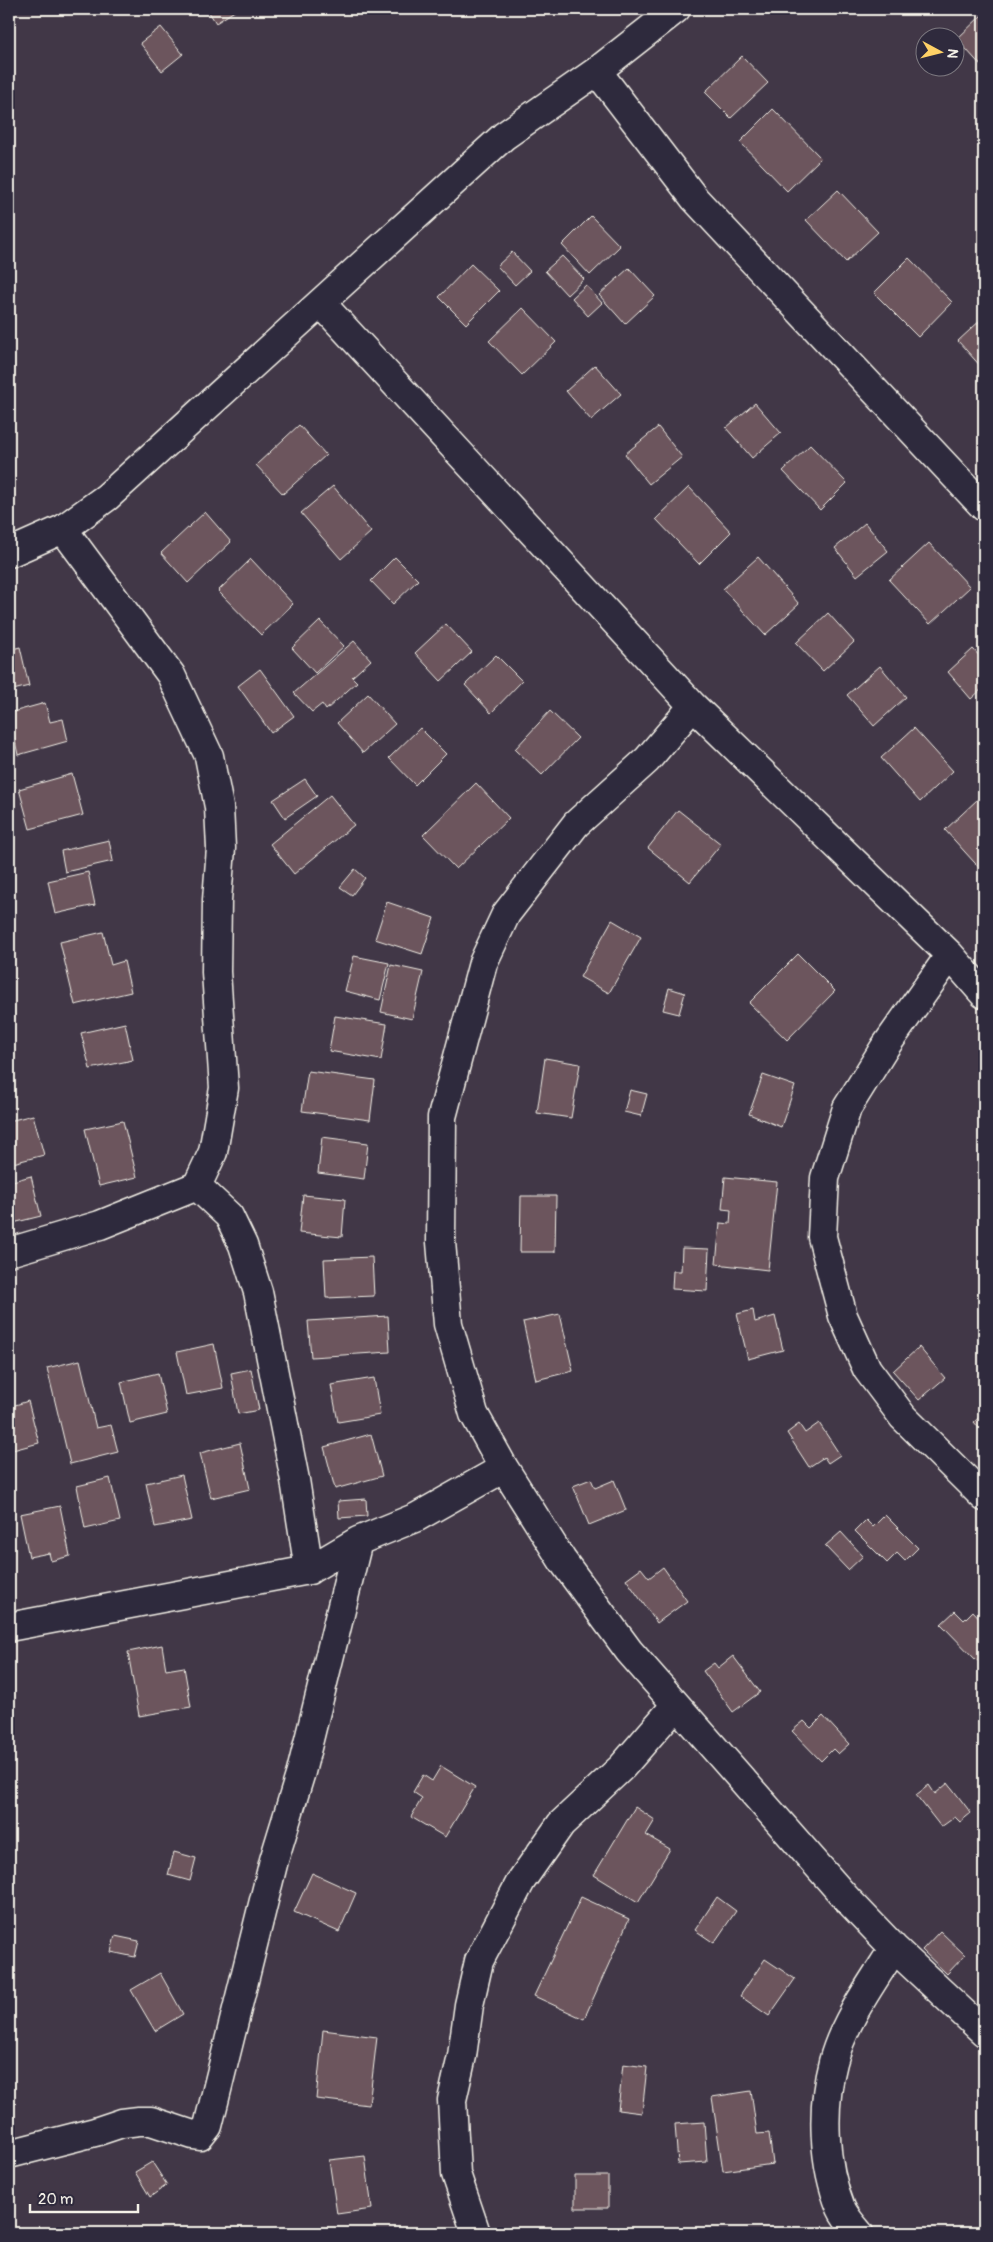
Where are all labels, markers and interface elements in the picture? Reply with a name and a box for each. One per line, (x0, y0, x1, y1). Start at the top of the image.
north arrow (916, 28, 966, 78)
text: N (943, 48, 961, 59)
scale bar (30, 2182, 138, 2214)
text: 20 m (38, 2190, 73, 2209)

